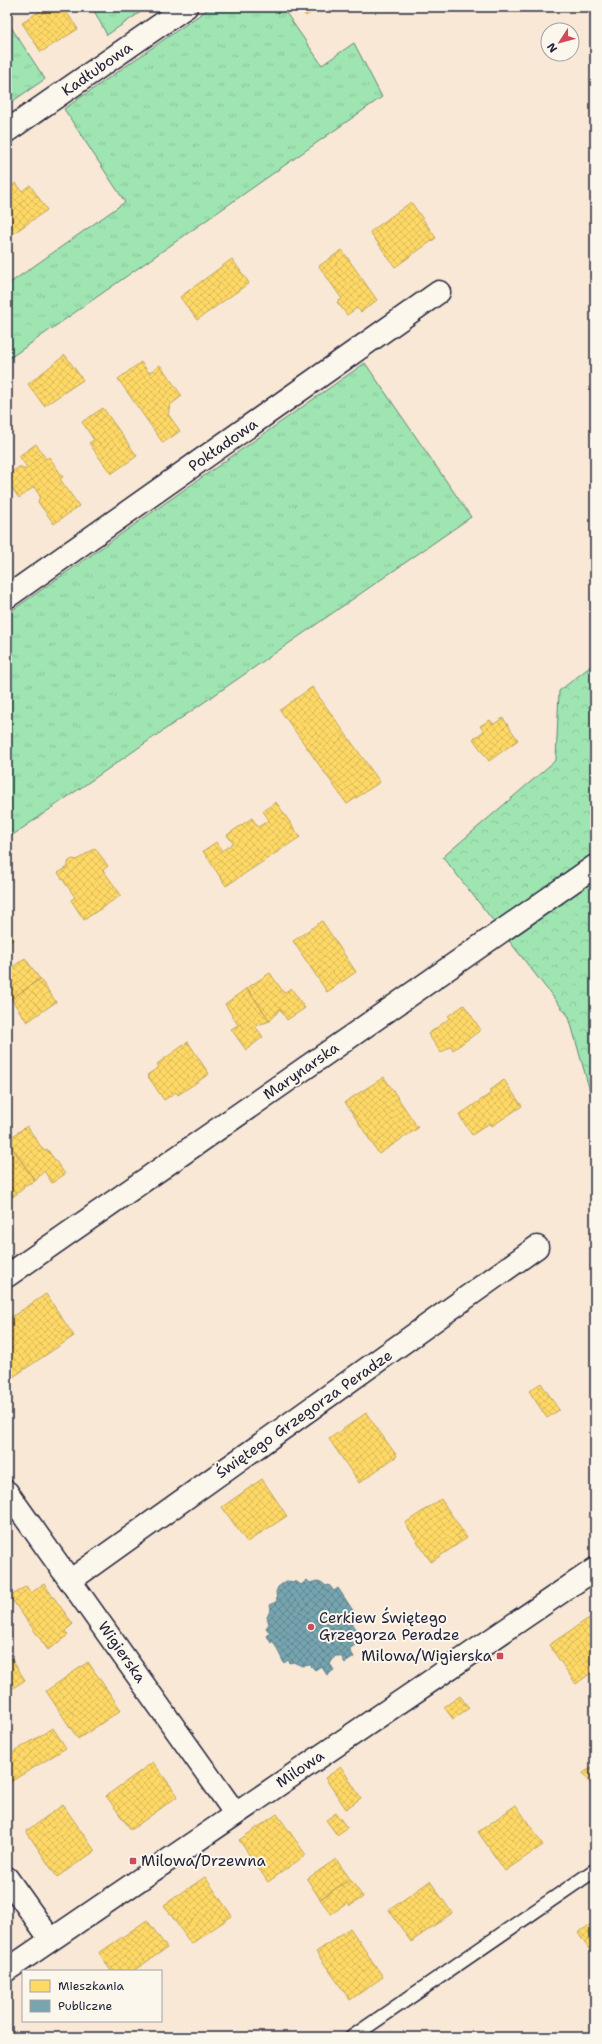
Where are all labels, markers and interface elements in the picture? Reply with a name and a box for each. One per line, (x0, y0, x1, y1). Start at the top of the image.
north arrow (540, 22, 580, 62)
street label: Kadłubowa (58, 37, 137, 101)
text: N (544, 39, 561, 56)
street label: Pokładowa (184, 413, 262, 476)
street label: Marynarska (259, 1037, 343, 1104)
street label: Świętego Grzegorza Peradze (211, 1344, 396, 1483)
place label: Cerkiew Świętego Grzegorza Peradze (319, 1607, 459, 1645)
street label: Wigierska (94, 1617, 151, 1687)
marker: Cerkiew Świętego Grzegorza Peradze (306, 1622, 316, 1632)
place label: Milowa/Wigierska (361, 1646, 493, 1666)
marker: Milowa/Wigierska (495, 1651, 505, 1661)
street label: Milowa (272, 1745, 328, 1792)
place label: Milowa/Drzewna (141, 1851, 266, 1871)
marker: Milowa/Drzewna (128, 1856, 138, 1866)
legend (22, 1970, 162, 2022)
text: Mieszkania (58, 1978, 124, 1994)
text: Publiczne (58, 1998, 113, 2014)

